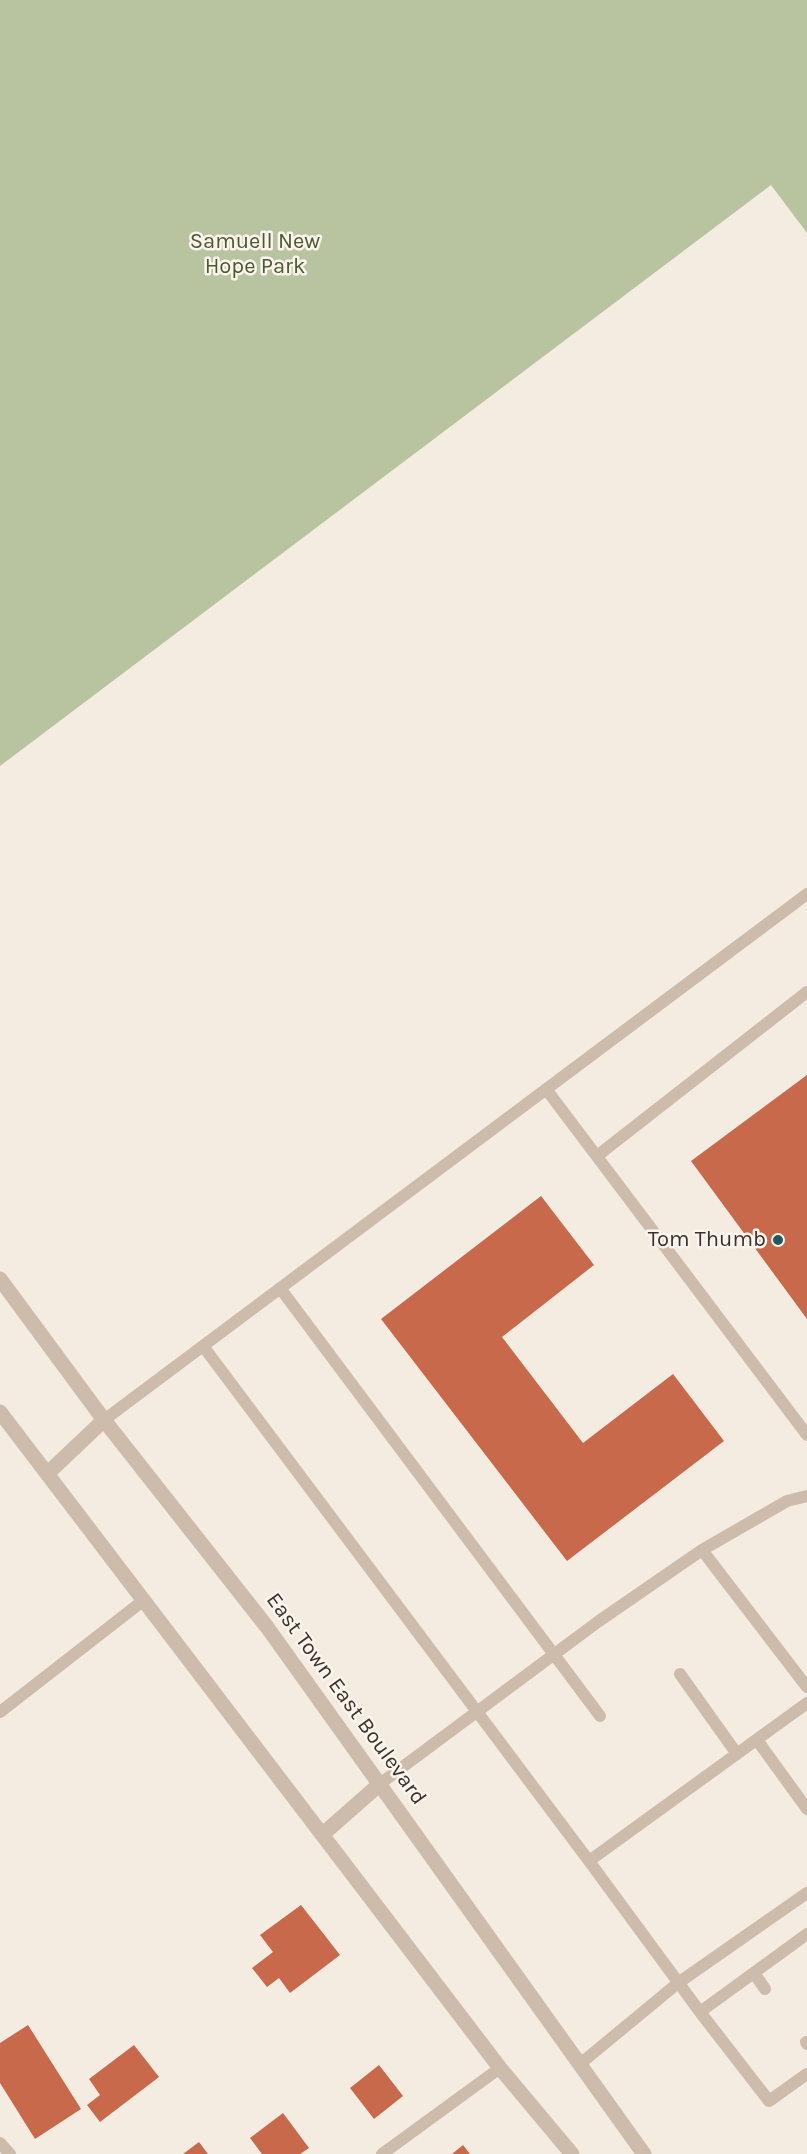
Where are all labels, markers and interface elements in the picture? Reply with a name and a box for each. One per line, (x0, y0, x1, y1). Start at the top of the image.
park label: Samuell New Hope Park (190, 229, 320, 280)
place label: Tom Thumb (648, 1227, 766, 1253)
marker: Tom Thumb (771, 1233, 785, 1247)
street label: East Town East Boulevard (260, 1588, 432, 1810)

